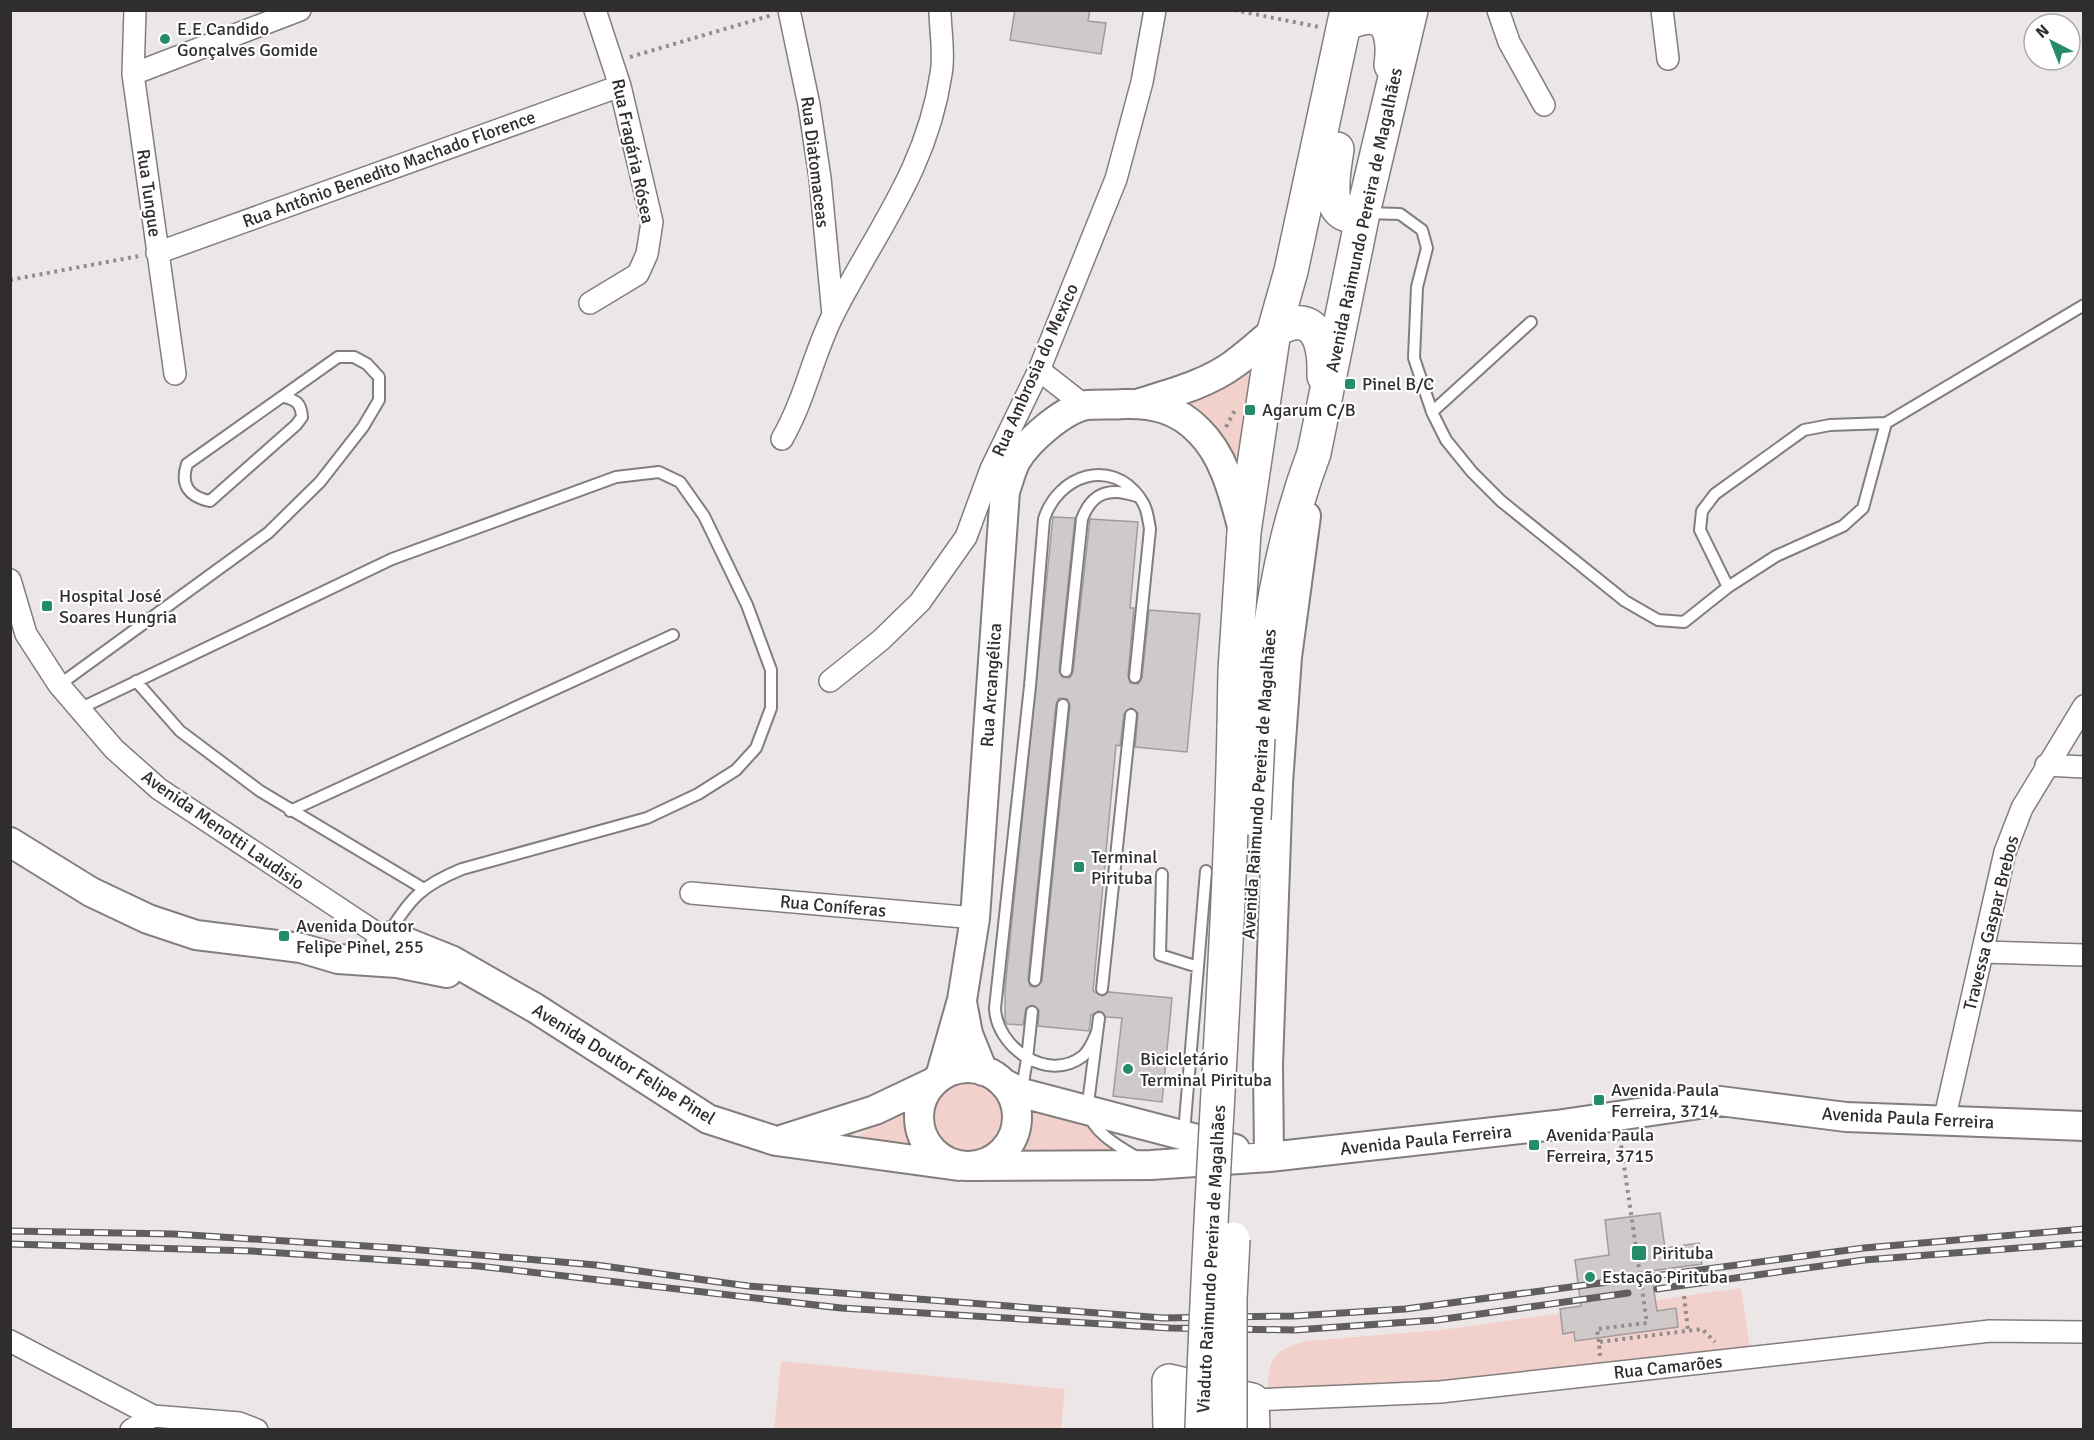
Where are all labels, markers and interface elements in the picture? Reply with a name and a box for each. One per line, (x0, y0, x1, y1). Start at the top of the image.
north arrow (2022, 12, 2082, 72)
place label: E.E Candido Gonçalves Gomide (177, 18, 318, 61)
text: N (2032, 20, 2053, 43)
marker: E.E Candido Gonçalves Gomide (158, 32, 172, 46)
street label: Avenida Raimundo Pereira de Magalhães (1321, 66, 1407, 374)
street label: Rua Fragária Rósea (607, 77, 659, 225)
street label: Rua Diatomaceas (796, 95, 834, 229)
street label: Rua Antônio Benedito Machado Florence (239, 106, 539, 232)
street label: Rua Tungue (132, 148, 166, 238)
street label: Rua Ambrosia do Mexico (987, 280, 1083, 460)
place label: Pinel B/C (1362, 373, 1434, 395)
marker: Pinel B/C (1343, 377, 1357, 391)
place label: Agarum C/B (1262, 399, 1356, 421)
marker: Agarum C/B (1243, 403, 1257, 417)
place label: Hospital José Soares Hungria (59, 585, 177, 628)
marker: Hospital José Soares Hungria (40, 599, 54, 613)
street label: Rua Arcangélica (976, 622, 1006, 748)
street label: Avenida Raimundo Pereira de Magalhães (1237, 628, 1281, 940)
street label: Avenida Menotti Laudisio (137, 765, 309, 895)
street label: Travessa Gaspar Brebos (1959, 833, 2023, 1013)
place label: Terminal Pirituba (1091, 846, 1157, 889)
marker: Terminal Pirituba (1072, 860, 1086, 874)
street label: Rua Coníferas (779, 890, 887, 922)
place label: Avenida Doutor Felipe Pinel, 255 (296, 915, 424, 958)
marker: Avenida Doutor Felipe Pinel, 255 (277, 929, 291, 943)
street label: Avenida Doutor Felipe Pinel (528, 999, 720, 1129)
place label: Bicicletário Terminal Pirituba (1140, 1048, 1272, 1091)
marker: Bicicletário Terminal Pirituba (1121, 1062, 1135, 1076)
place label: Avenida Paula Ferreira, 3714 (1611, 1079, 1719, 1122)
marker: Avenida Paula Ferreira, 3714 (1592, 1093, 1606, 1107)
street label: Avenida Paula Ferreira (1821, 1103, 1995, 1133)
street label: Viaduto Raimundo Pereira de Magalhães (1192, 1104, 1230, 1414)
street label: Avenida Paula Ferreira (1339, 1120, 1513, 1160)
place label: Avenida Paula Ferreira, 3715 (1546, 1124, 1654, 1167)
marker: Avenida Paula Ferreira, 3715 (1527, 1138, 1541, 1152)
place label: Pirituba (1652, 1242, 1714, 1264)
marker: Pirituba (1630, 1244, 1648, 1262)
place label: Estação Pirituba (1602, 1266, 1728, 1288)
marker: Estação Pirituba (1583, 1270, 1597, 1284)
street label: Rua Camarões (1613, 1350, 1724, 1384)

